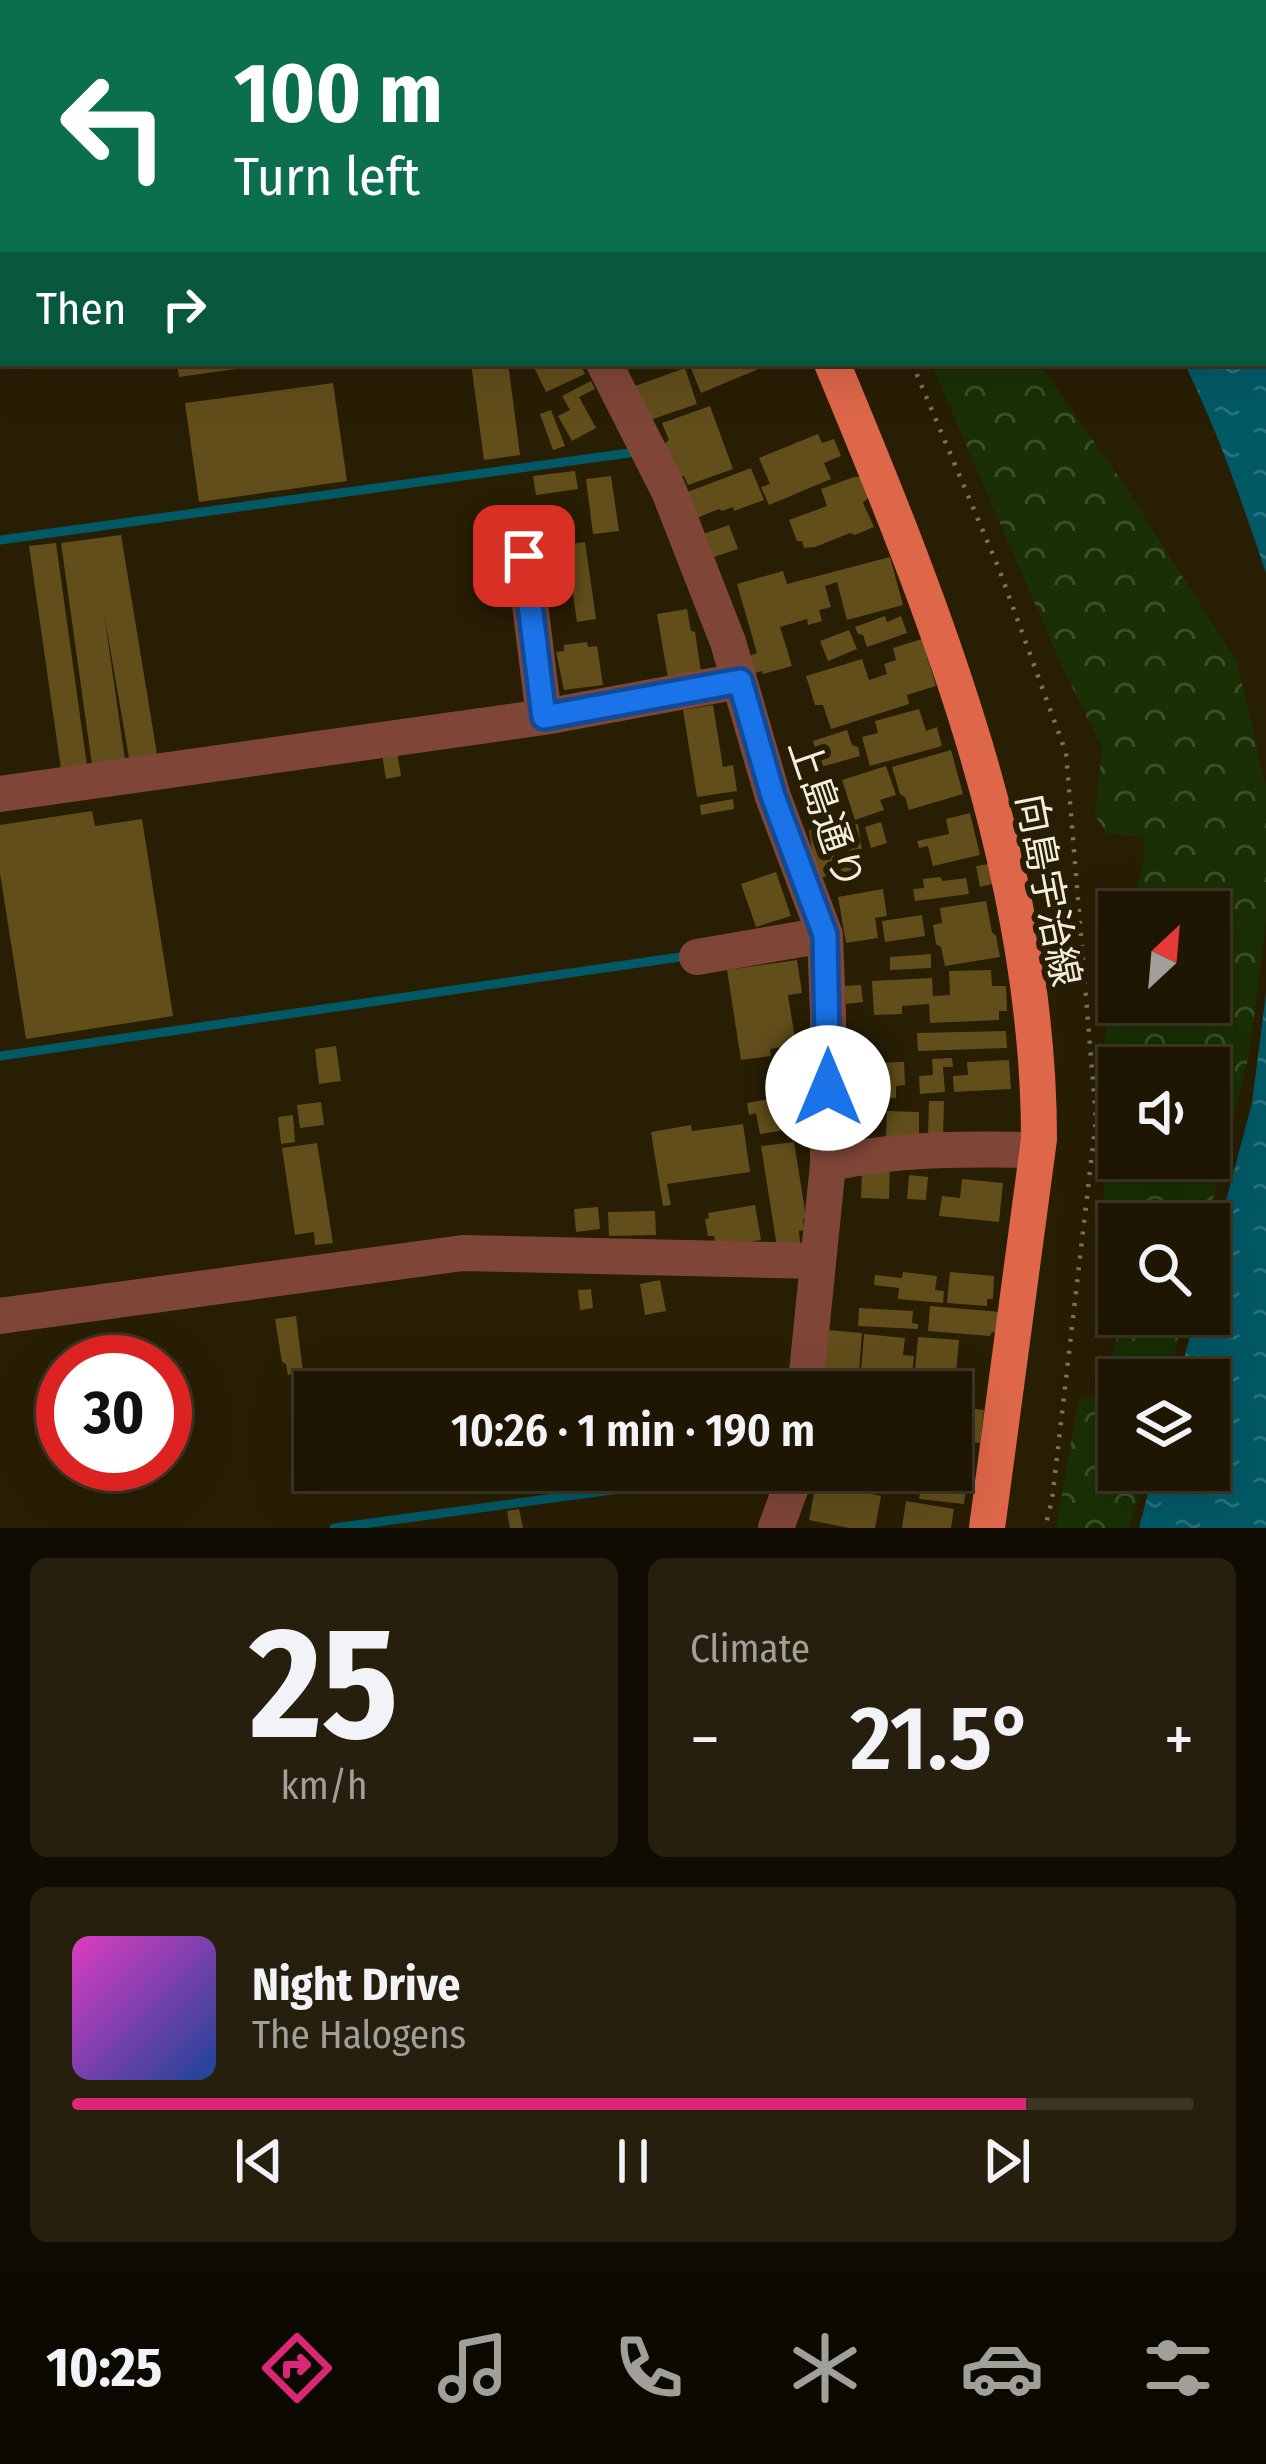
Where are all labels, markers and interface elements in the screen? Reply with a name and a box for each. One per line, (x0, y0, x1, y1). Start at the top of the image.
text: 100 m (234, 43, 443, 144)
icon: left (36, 48, 192, 204)
text: Turn left (234, 145, 420, 209)
icon: right (151, 276, 217, 342)
text: Then (36, 282, 127, 336)
pin (473, 505, 575, 607)
icon: arrive (491, 523, 557, 589)
street label: 上島通り (779, 733, 873, 896)
street label: 向島宇治線 (1007, 790, 1089, 990)
north arrow (1098, 891, 1230, 1023)
map controls (1098, 891, 1230, 1491)
position arrow (765, 1025, 891, 1151)
button: sound (1098, 1047, 1230, 1179)
button: search (1098, 1203, 1230, 1335)
speed limit sign: 30 (36, 1335, 192, 1491)
button: layers (1098, 1359, 1230, 1491)
text: 10:26 · 1 min · 190 m (451, 1404, 815, 1458)
text: 25 (250, 1591, 398, 1778)
text: Climate (690, 1626, 810, 1672)
text: 21.5° (850, 1685, 1033, 1793)
text: − (690, 1700, 720, 1779)
text: + (1164, 1700, 1194, 1779)
text: km/h (281, 1763, 367, 1809)
text: Night Drive (252, 1958, 460, 2012)
text: The Halogens (252, 2012, 466, 2058)
icon: previous (226, 2128, 292, 2194)
icon: pause (600, 2128, 666, 2194)
icon: next (974, 2128, 1040, 2194)
icon: directions (255, 2326, 339, 2410)
icon: music (431, 2326, 515, 2410)
icon: phone (607, 2326, 691, 2410)
icon: climate (783, 2326, 867, 2410)
icon: car (960, 2326, 1044, 2410)
icon: filters (1136, 2326, 1220, 2410)
text: 10:25 (46, 2336, 162, 2400)

